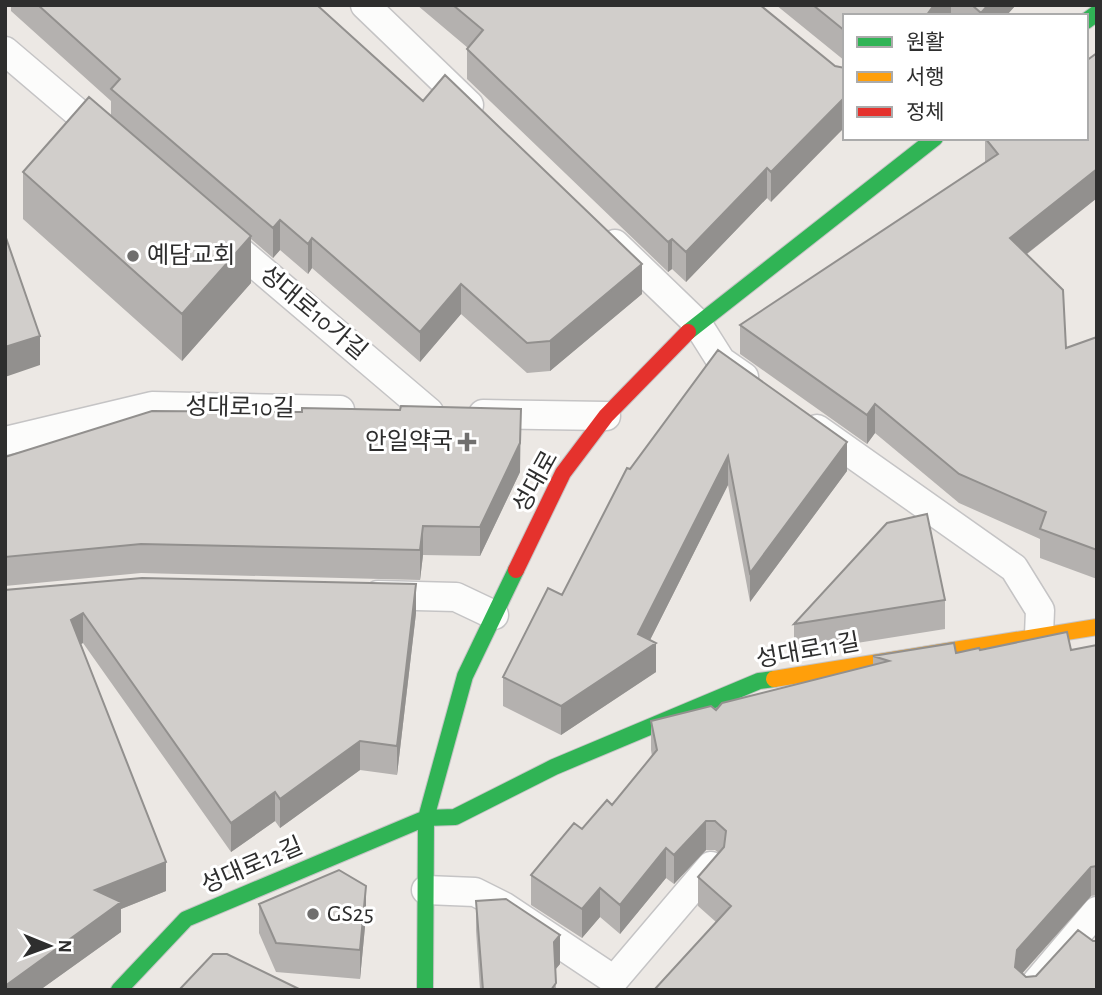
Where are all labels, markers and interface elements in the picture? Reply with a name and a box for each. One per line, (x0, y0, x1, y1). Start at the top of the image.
legend (843, 14, 1088, 140)
text: 원활 (906, 31, 945, 53)
text: 서행 (906, 66, 945, 88)
text: 정체 (906, 101, 945, 123)
place label: 예담교회 (147, 243, 235, 268)
marker: 예담교회 (125, 248, 141, 264)
street label: 성대로10가길 (255, 261, 372, 364)
street label: 성대로10길 (185, 394, 295, 421)
place label: 안일약국 (365, 429, 453, 454)
marker: 안일약국 (459, 434, 475, 450)
street label: 성대로 (509, 447, 563, 517)
street label: 성대로11길 (754, 629, 862, 672)
street label: 성대로12길 (197, 833, 306, 898)
place label: GS25 (327, 902, 374, 926)
marker: GS25 (305, 906, 321, 922)
north arrow (14, 911, 84, 981)
text: N (55, 939, 74, 953)

